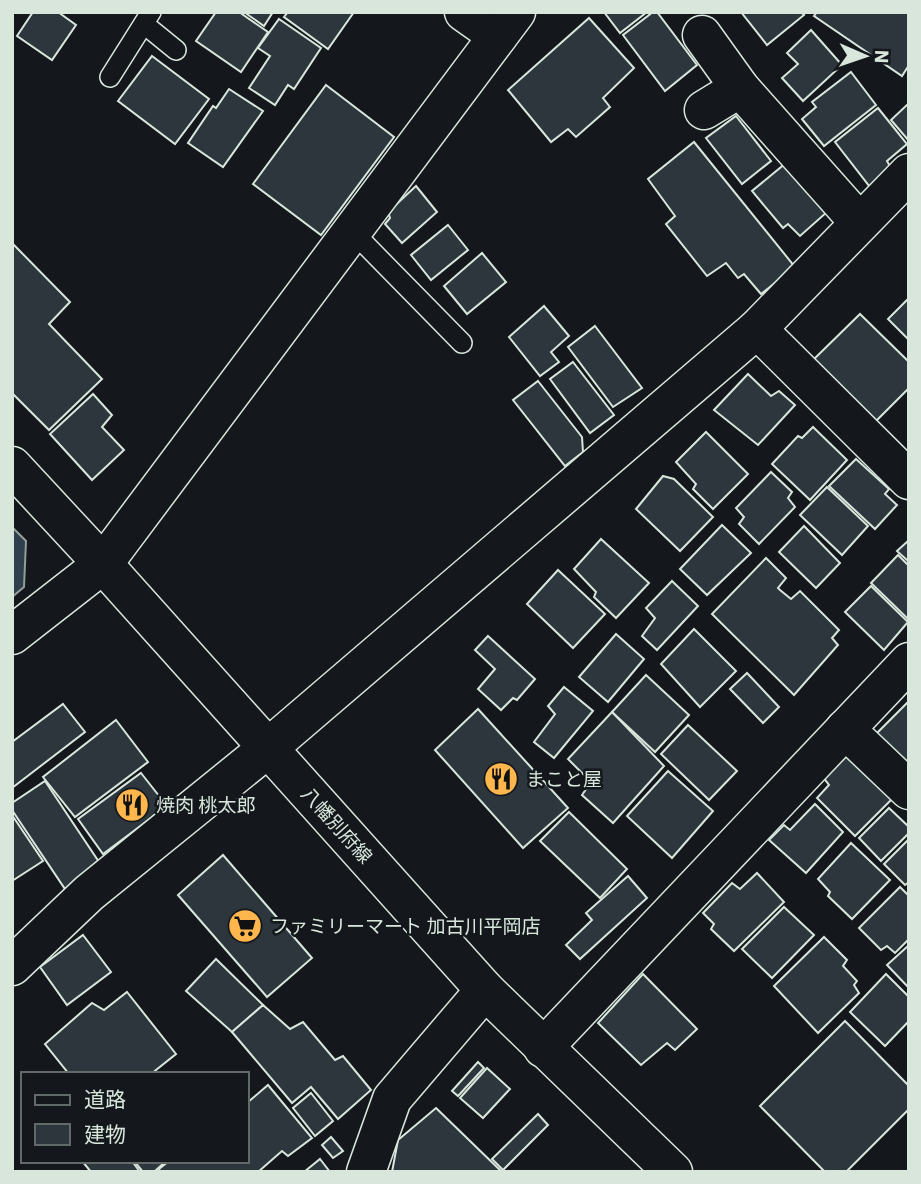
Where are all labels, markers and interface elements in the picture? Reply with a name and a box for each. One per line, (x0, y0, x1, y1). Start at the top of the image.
north arrow (830, 21, 900, 91)
text: N (870, 49, 894, 64)
restaurant icon: まこと屋 (482, 760, 520, 798)
place label: まこと屋 (526, 767, 602, 791)
street label: 八幡別府線 (296, 782, 378, 868)
restaurant icon: 焼肉 桃太郎 (113, 786, 151, 824)
place label: 焼肉 桃太郎 (156, 793, 255, 817)
supermarket icon: ファミリーマート 加古川平岡店 (226, 907, 264, 945)
place label: ファミリーマート 加古川平岡店 (270, 914, 541, 938)
legend (21, 1072, 248, 1163)
text: 道路 (84, 1085, 126, 1113)
text: 建物 (84, 1120, 126, 1148)

